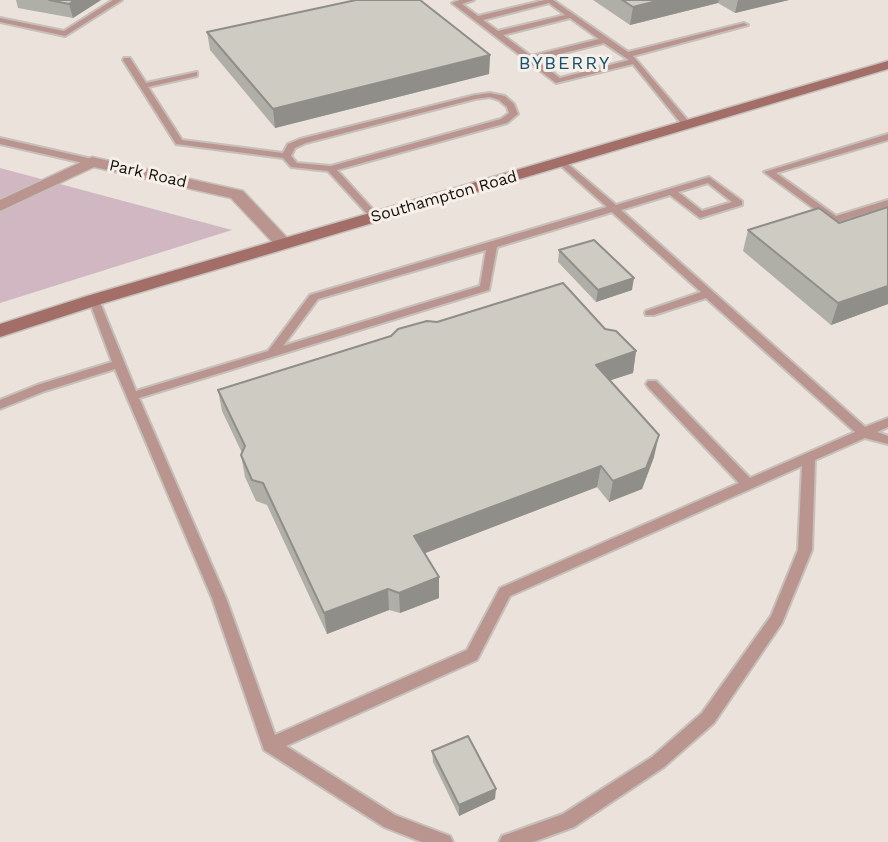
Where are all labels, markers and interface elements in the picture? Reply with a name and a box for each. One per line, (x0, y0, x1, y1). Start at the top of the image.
district label: BYBERRY (520, 53, 610, 75)
street label: Park Road (107, 156, 189, 192)
street label: Southampton Road (369, 167, 519, 227)

